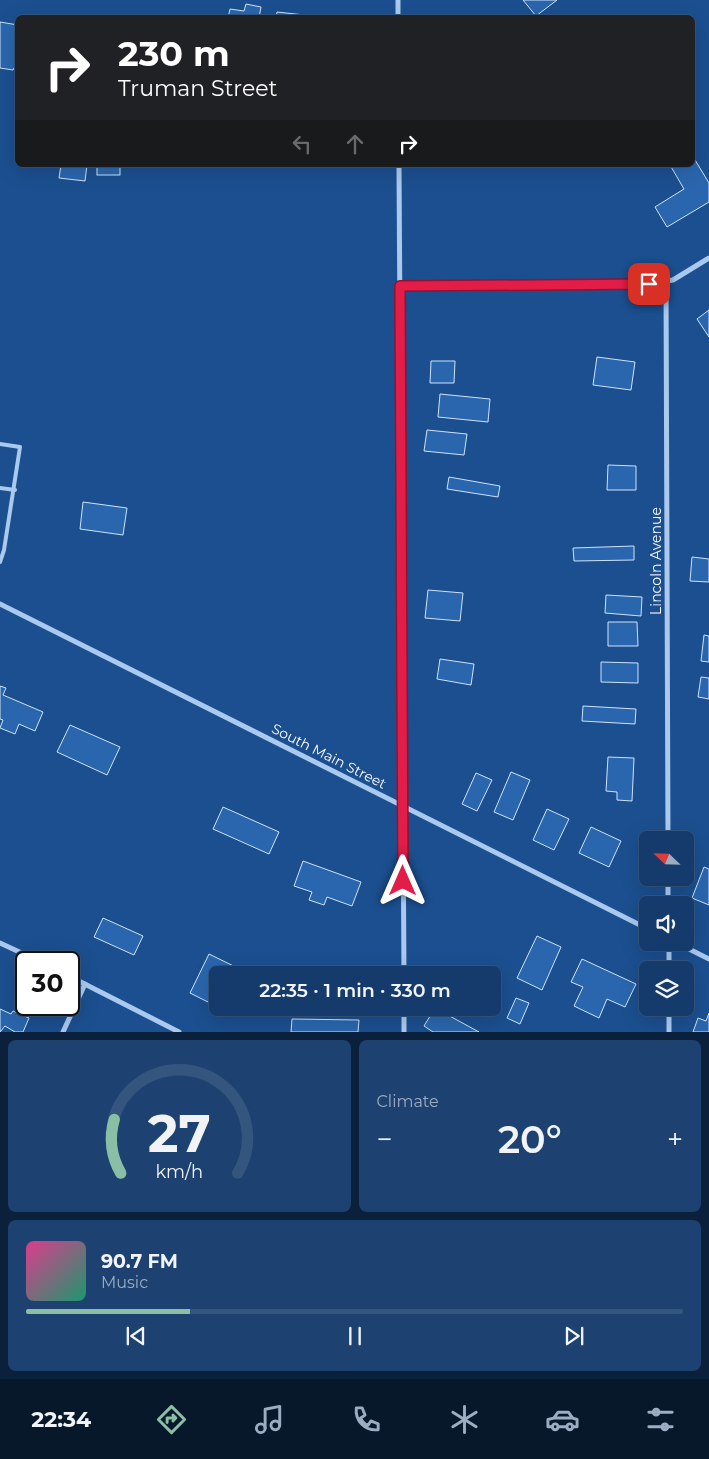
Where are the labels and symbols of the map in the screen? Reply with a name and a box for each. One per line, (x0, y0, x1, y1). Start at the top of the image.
pin (628, 263, 670, 305)
street label: Lincoln Avenue (647, 507, 665, 615)
street label: South Main Street (269, 719, 390, 793)
north arrow (639, 831, 694, 886)
position arrow (376, 854, 428, 906)
speed limit sign: 30 (15, 951, 80, 1016)

